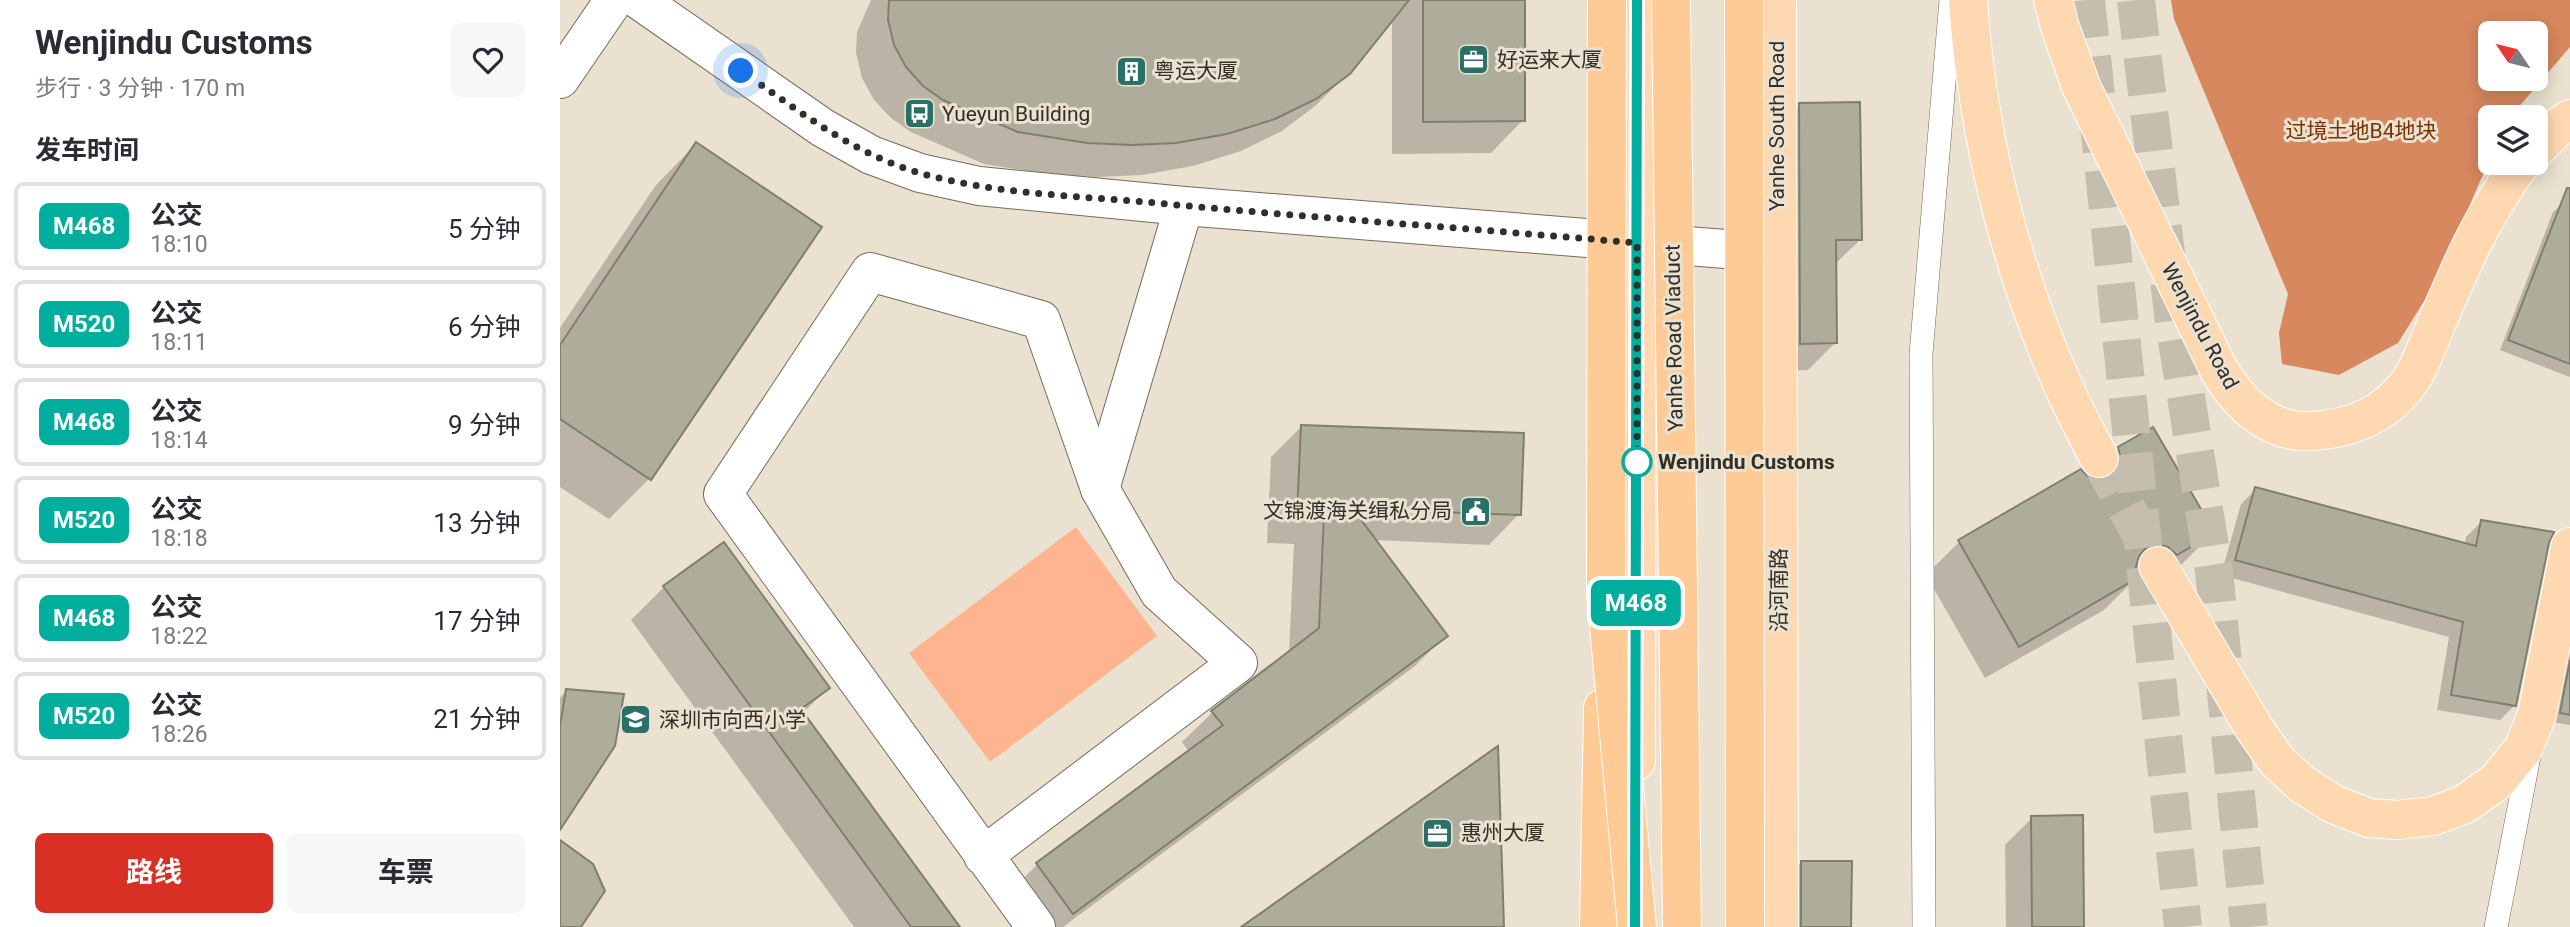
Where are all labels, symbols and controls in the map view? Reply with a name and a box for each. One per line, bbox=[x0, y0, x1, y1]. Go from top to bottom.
north arrow bbox=[2478, 21, 2548, 91]
map controls bbox=[2478, 21, 2548, 175]
text: Wenjindu Customs bbox=[35, 23, 313, 62]
button: heart bbox=[451, 23, 525, 97]
street label: Yanhe South Road bbox=[1765, 41, 1789, 211]
office icon: 好运来大厦 bbox=[1457, 43, 1491, 77]
place label: 好运来大厦 bbox=[1497, 48, 1602, 72]
your location bbox=[723, 53, 758, 88]
building icon: 粤运大厦 bbox=[1114, 54, 1148, 88]
place label: 粤运大厦 bbox=[1154, 59, 1238, 83]
text: 步行 · 3 分钟 · 170 m bbox=[35, 75, 245, 102]
bus stop icon: Yueyun Building bbox=[902, 97, 936, 131]
place label: Yueyun Building bbox=[942, 102, 1090, 126]
button: layers bbox=[2478, 105, 2548, 175]
park label: 过境土地B4地块 bbox=[2286, 119, 2436, 143]
text: 发车时间 bbox=[35, 135, 139, 165]
text: 公交 bbox=[150, 200, 202, 230]
text: M468 bbox=[53, 212, 115, 240]
text: 5 分钟 bbox=[448, 214, 521, 244]
text: 18:10 bbox=[150, 231, 208, 258]
street label: Yanhe Road Viaduct bbox=[1660, 244, 1688, 432]
street label: Wenjindu Road bbox=[2157, 259, 2243, 393]
text: 公交 bbox=[150, 298, 202, 328]
text: M520 bbox=[53, 310, 115, 338]
text: 6 分钟 bbox=[448, 312, 521, 342]
text: 18:11 bbox=[150, 329, 208, 356]
text: 公交 bbox=[150, 396, 202, 426]
text: M468 bbox=[53, 408, 115, 436]
text: 9 分钟 bbox=[448, 410, 521, 440]
text: 18:14 bbox=[150, 427, 208, 454]
marker: Wenjindu Customs bbox=[1622, 447, 1652, 477]
place label: Wenjindu Customs bbox=[1658, 450, 1835, 474]
text: 公交 bbox=[150, 494, 202, 524]
public building icon: 文锦渡海关缉私分局 bbox=[1458, 494, 1492, 528]
place label: 文锦渡海关缉私分局 bbox=[1263, 499, 1452, 523]
text: M520 bbox=[53, 506, 115, 534]
text: 13 分钟 bbox=[433, 508, 521, 538]
text: 18:18 bbox=[150, 525, 208, 552]
street label: 沿河南路 bbox=[1767, 548, 1791, 632]
line badge: M468 bbox=[1587, 580, 1685, 626]
text: M468 bbox=[1605, 589, 1667, 617]
text: 公交 bbox=[150, 592, 202, 622]
text: M468 bbox=[53, 604, 115, 632]
text: 17 分钟 bbox=[433, 606, 521, 636]
text: 18:22 bbox=[150, 623, 208, 650]
text: 公交 bbox=[150, 690, 202, 720]
text: M520 bbox=[53, 702, 115, 730]
school or university icon: 深圳市向西小学 bbox=[619, 703, 653, 737]
text: 21 分钟 bbox=[433, 704, 521, 734]
place label: 深圳市向西小学 bbox=[659, 708, 806, 732]
text: 18:26 bbox=[150, 721, 208, 748]
office icon: 惠州大厦 bbox=[1421, 816, 1455, 850]
place label: 惠州大厦 bbox=[1461, 821, 1545, 845]
button: 路线 bbox=[35, 833, 273, 913]
button: 车票 bbox=[287, 833, 525, 913]

